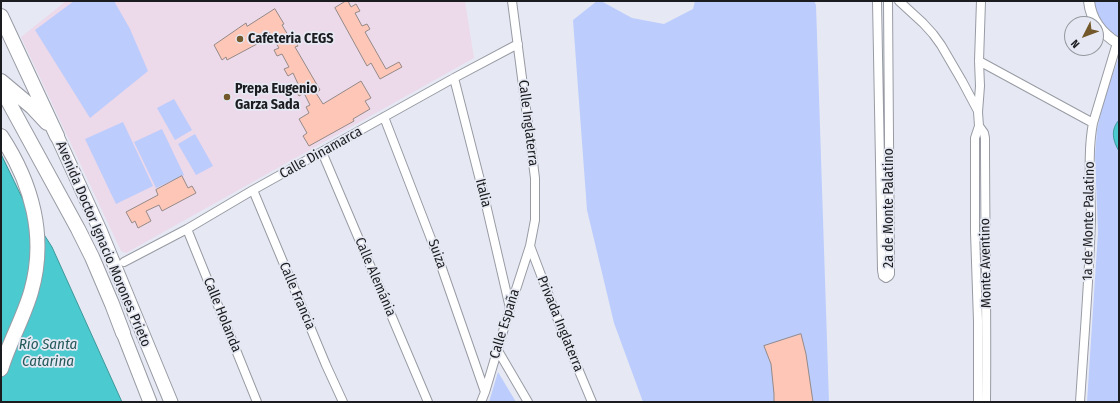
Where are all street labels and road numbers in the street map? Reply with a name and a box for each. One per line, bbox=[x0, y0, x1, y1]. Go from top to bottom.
street label: Calle Inglaterra bbox=[514, 79, 542, 167]
street label: Calle Dinamarca bbox=[277, 123, 365, 183]
street label: Avenida Doctor Ignacio Morones Prieto bbox=[52, 139, 154, 349]
street label: 2a de Monte Palatino bbox=[881, 148, 897, 268]
street label: 1a de Monte Palatino bbox=[1080, 161, 1098, 281]
street label: Italia bbox=[471, 177, 495, 209]
street label: Monte Aventino bbox=[977, 218, 995, 308]
street label: Calle Alemánia bbox=[351, 235, 399, 319]
street label: Suiza bbox=[424, 237, 450, 271]
street label: Calle Francia bbox=[275, 260, 319, 332]
street label: Privada Inglaterra bbox=[533, 274, 587, 374]
street label: Calle Holanda bbox=[199, 275, 245, 355]
street label: Calle España bbox=[486, 287, 524, 361]

